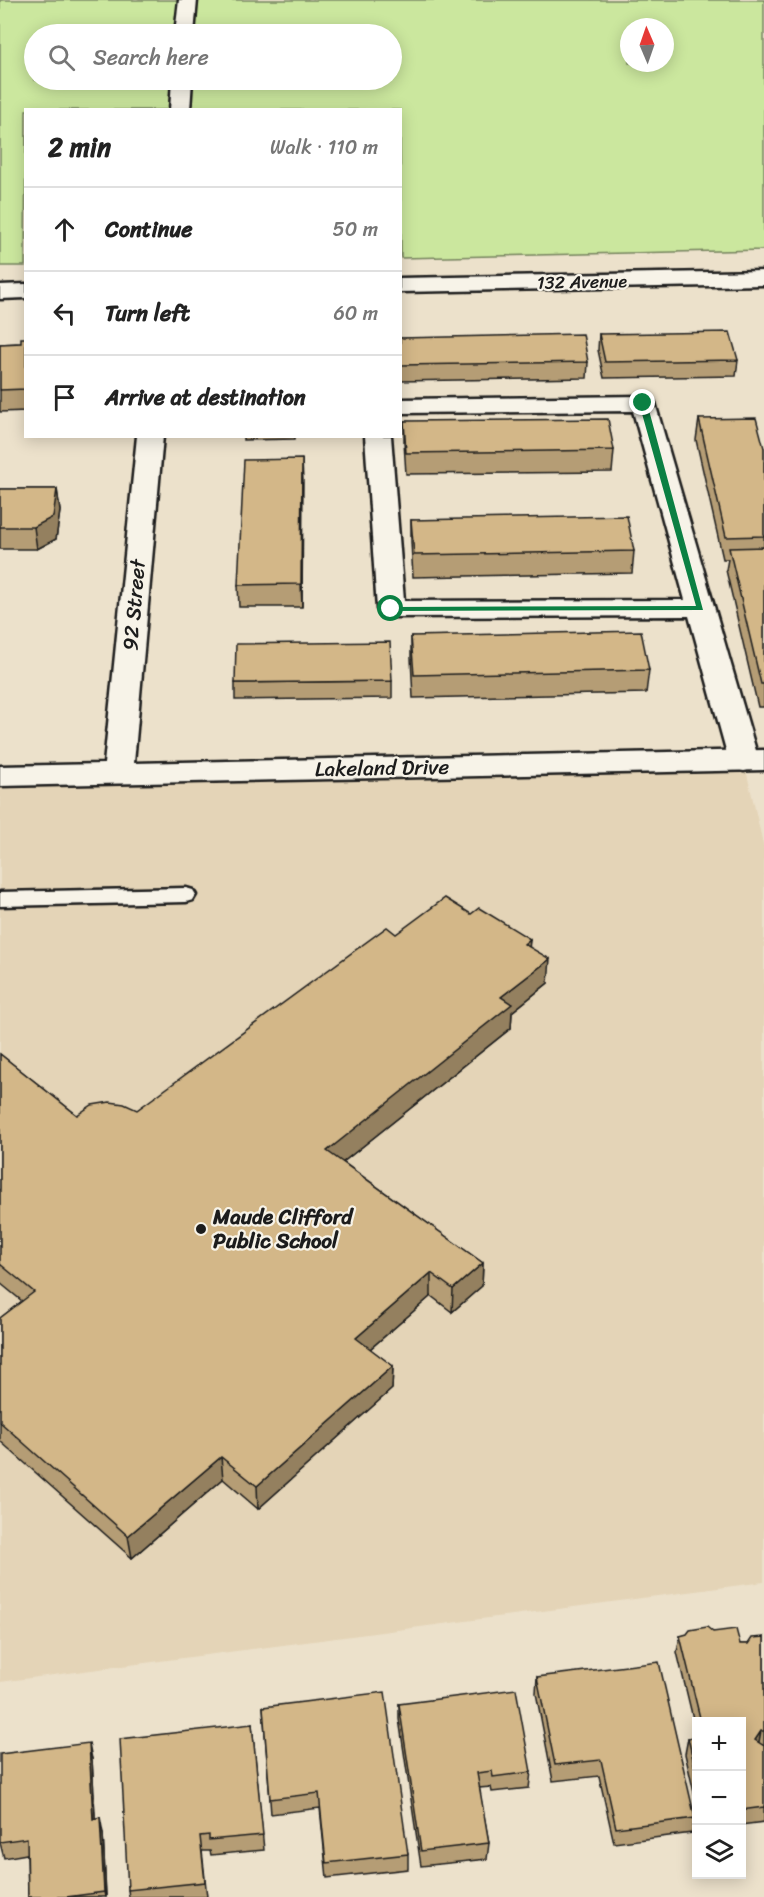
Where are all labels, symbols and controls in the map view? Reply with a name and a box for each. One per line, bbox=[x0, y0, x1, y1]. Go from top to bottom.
north arrow bbox=[620, 18, 674, 72]
search box bbox=[24, 24, 402, 90]
text: Search here bbox=[93, 38, 209, 77]
icon: search bbox=[45, 41, 78, 74]
text: 2 min bbox=[48, 124, 111, 170]
text: Walk · 110 m bbox=[270, 130, 378, 165]
text: Continue bbox=[105, 210, 193, 249]
text: 50 m bbox=[333, 212, 378, 247]
icon: ahead bbox=[48, 213, 81, 246]
street label: 132 Avenue bbox=[537, 265, 628, 299]
text: Turn left bbox=[105, 294, 190, 333]
text: 60 m bbox=[333, 296, 378, 331]
icon: left bbox=[48, 297, 81, 330]
text: Arrive at destination bbox=[105, 378, 306, 417]
icon: arrive bbox=[48, 381, 81, 414]
route end bbox=[629, 389, 655, 415]
street label: 92 Street bbox=[111, 556, 157, 652]
route start bbox=[377, 595, 403, 621]
street label: Lakeland Drive bbox=[315, 748, 450, 788]
place label: Maude Clifford Public School bbox=[212, 1198, 354, 1260]
marker: Maude Clifford Public School bbox=[194, 1222, 208, 1236]
map controls bbox=[692, 1717, 746, 1879]
button: + bbox=[692, 1717, 746, 1771]
button: − bbox=[692, 1771, 746, 1825]
button: layers bbox=[692, 1825, 746, 1879]

